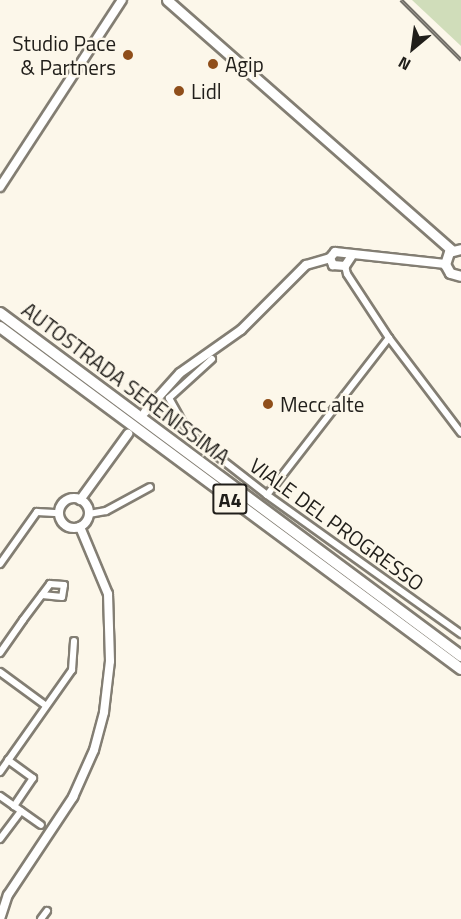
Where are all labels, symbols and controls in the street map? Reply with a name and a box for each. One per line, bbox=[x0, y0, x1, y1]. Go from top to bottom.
north arrow bbox=[383, 18, 443, 78]
place label: Studio Pace & Partners bbox=[12, 30, 116, 80]
marker: Studio Pace & Partners bbox=[121, 48, 135, 62]
place label: Agip bbox=[225, 51, 264, 77]
text: N bbox=[394, 51, 415, 77]
marker: Agip bbox=[206, 57, 220, 71]
place label: Lidl bbox=[191, 78, 222, 104]
marker: Lidl bbox=[172, 84, 186, 98]
street label: AUTOSTRADA SERENISSIMA bbox=[17, 297, 235, 469]
place label: Mecc alte bbox=[280, 391, 364, 417]
marker: Mecc alte bbox=[261, 397, 275, 411]
street label: VIALE DEL PROGRESSO bbox=[245, 452, 429, 596]
road number: A4 bbox=[212, 482, 248, 516]

